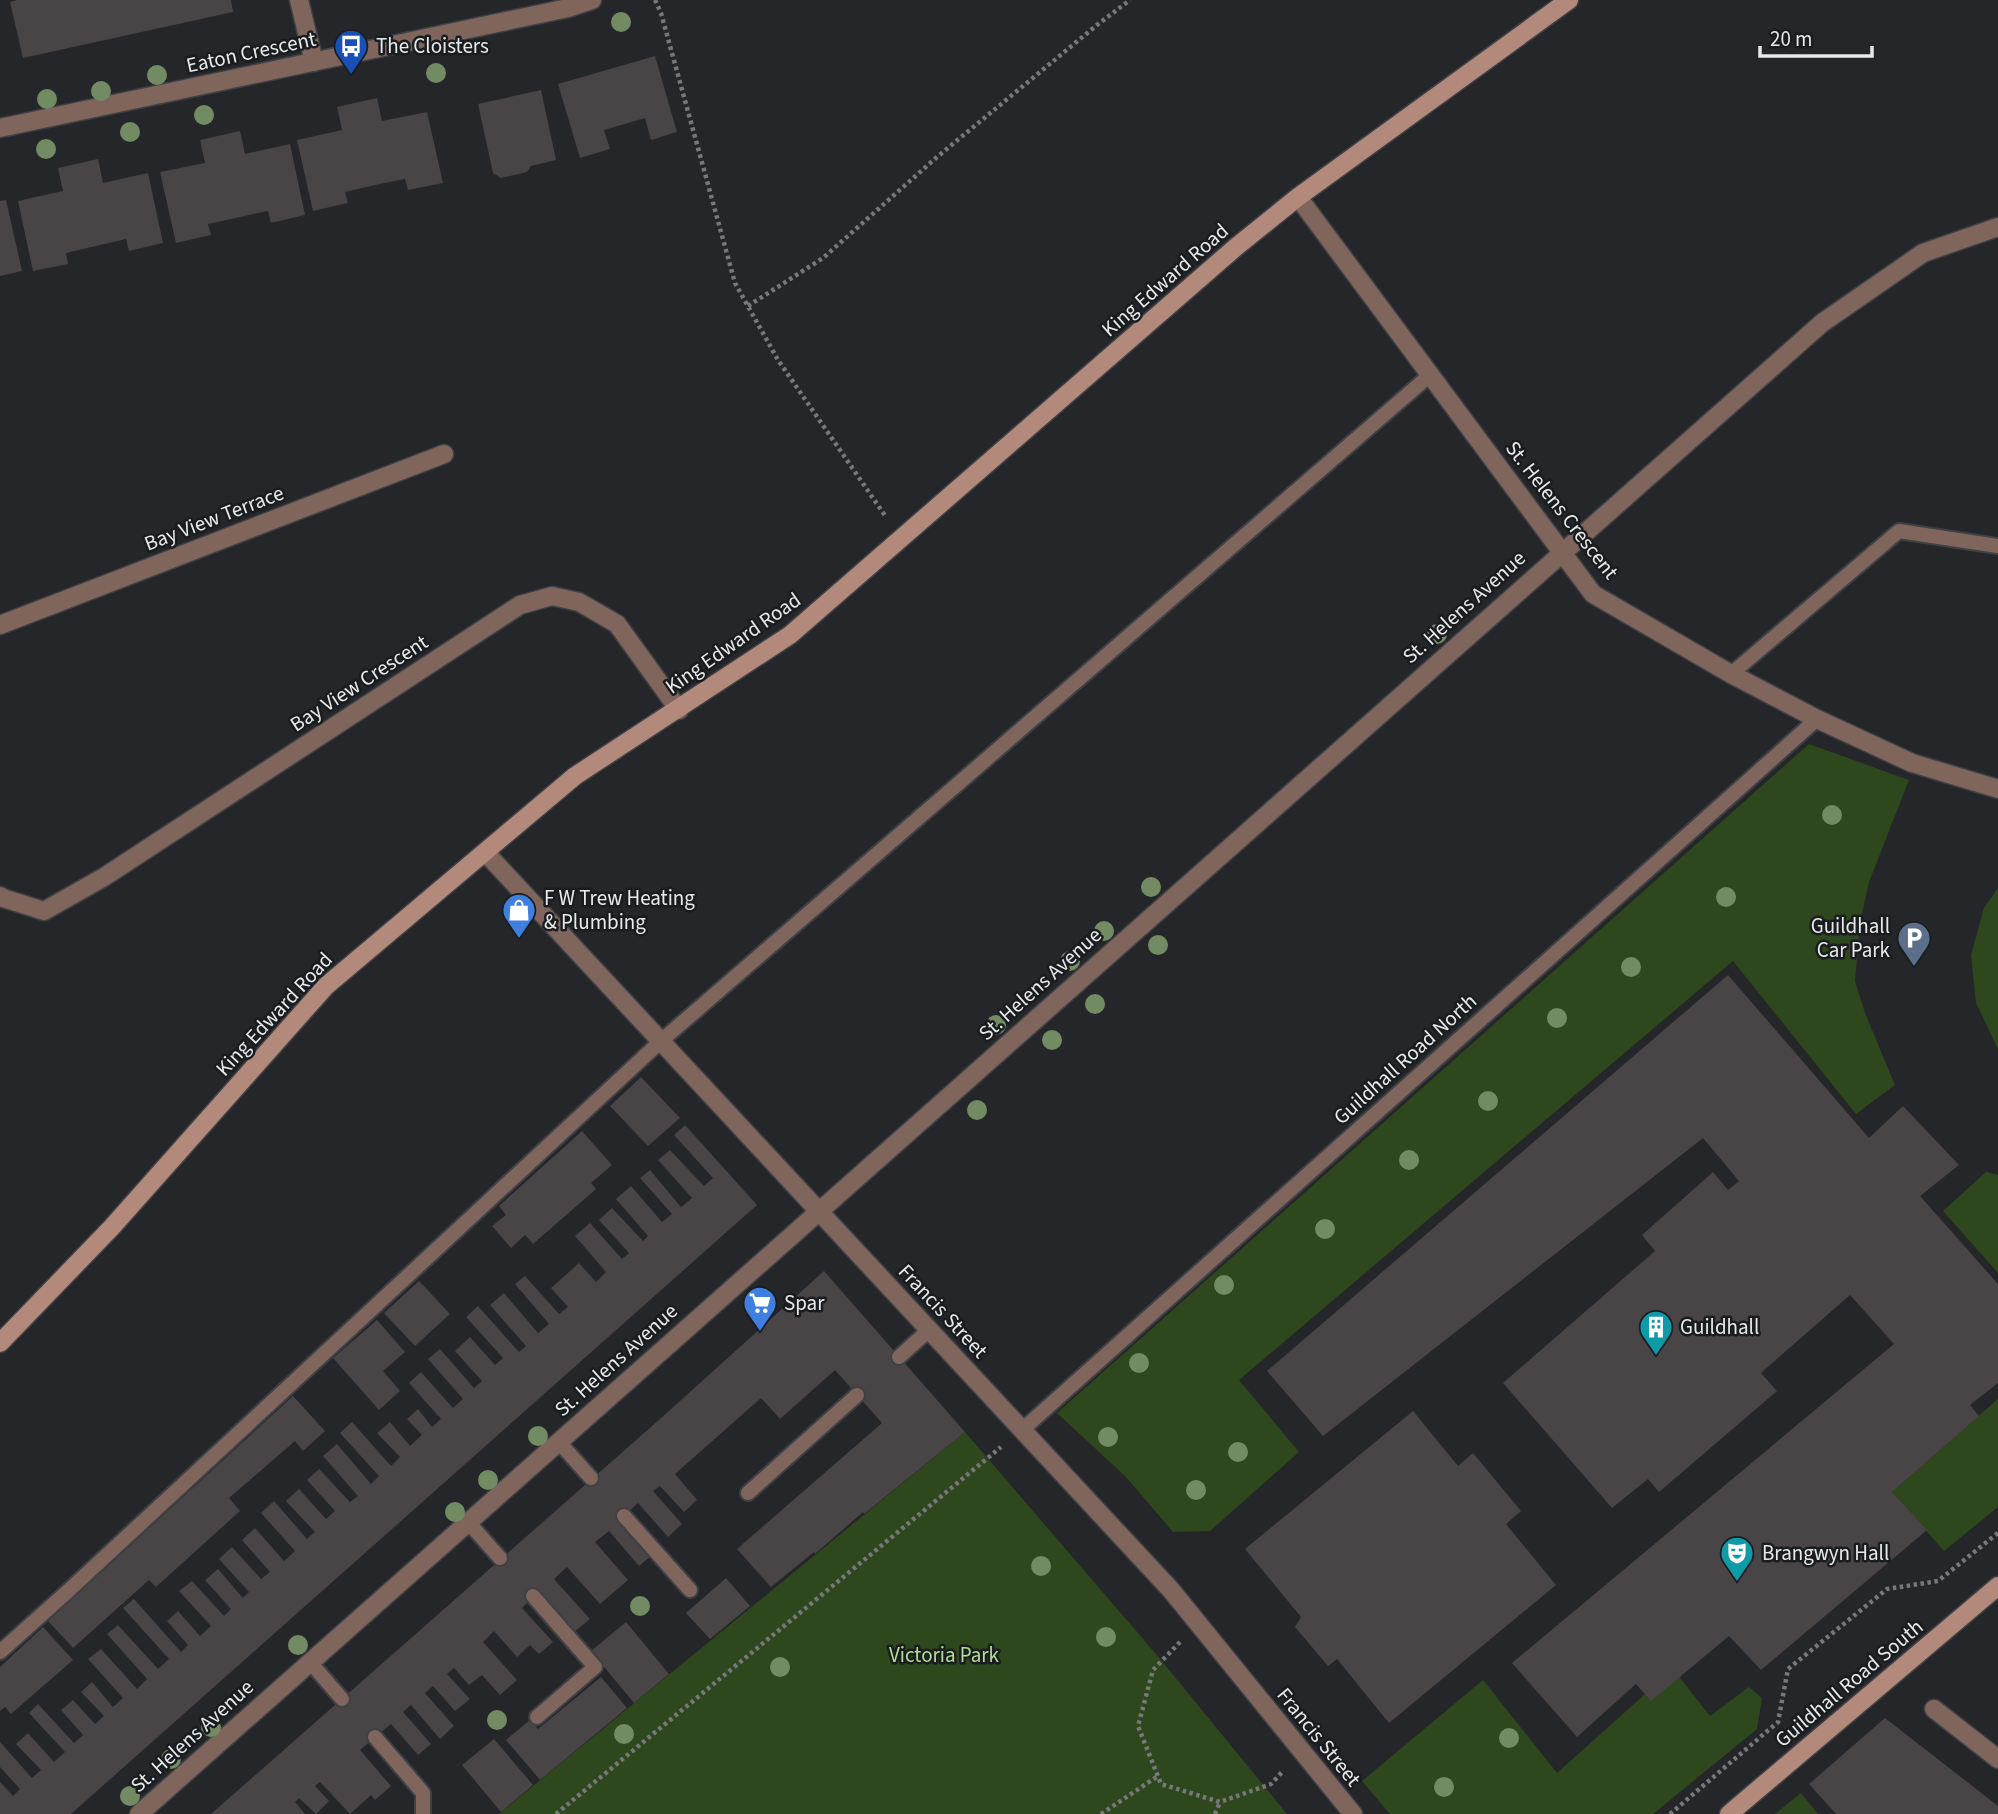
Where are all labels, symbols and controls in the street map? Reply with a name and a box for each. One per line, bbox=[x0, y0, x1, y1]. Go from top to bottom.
scale bar bbox=[1760, 14, 1872, 58]
street label: Eaton Crescent bbox=[183, 24, 319, 80]
text: 20 m bbox=[1770, 24, 1812, 54]
bus stop icon: The Cloisters bbox=[332, 27, 370, 76]
place label: The Cloisters bbox=[376, 31, 489, 61]
street label: King Edward Road bbox=[1095, 216, 1235, 344]
street label: St. Helens Crescent bbox=[1498, 435, 1626, 585]
street label: Bay View Terrace bbox=[140, 478, 288, 558]
street label: St. Helens Avenue bbox=[1396, 544, 1532, 670]
street label: King Edward Road bbox=[659, 585, 807, 701]
street label: Bay View Crescent bbox=[284, 627, 434, 739]
place label: F W Trew Heating & Plumbing bbox=[544, 883, 695, 937]
shop icon: F W Trew Heating & Plumbing bbox=[500, 891, 538, 940]
place label: Guildhall Car Park bbox=[1811, 911, 1891, 965]
parking icon: Guildhall Car Park bbox=[1895, 919, 1933, 968]
street label: St. Helens Avenue bbox=[972, 921, 1108, 1047]
street label: King Edward Road bbox=[209, 945, 339, 1083]
street label: Guildhall Road North bbox=[1327, 986, 1483, 1132]
street label: Francis Street bbox=[891, 1257, 995, 1365]
supermarket icon: Spar bbox=[741, 1284, 779, 1333]
place label: Spar bbox=[784, 1288, 825, 1318]
street label: St. Helens Avenue bbox=[548, 1297, 684, 1423]
building icon: Guildhall bbox=[1637, 1308, 1675, 1357]
place label: Guildhall bbox=[1680, 1312, 1759, 1342]
theatre icon: Brangwyn Hall bbox=[1718, 1534, 1756, 1583]
place label: Brangwyn Hall bbox=[1762, 1538, 1889, 1568]
street label: Guildhall Road South bbox=[1768, 1612, 1930, 1754]
park label: Victoria Park bbox=[889, 1640, 1000, 1670]
street label: St. Helens Avenue bbox=[124, 1673, 260, 1799]
street label: Francis Street bbox=[1270, 1681, 1368, 1793]

